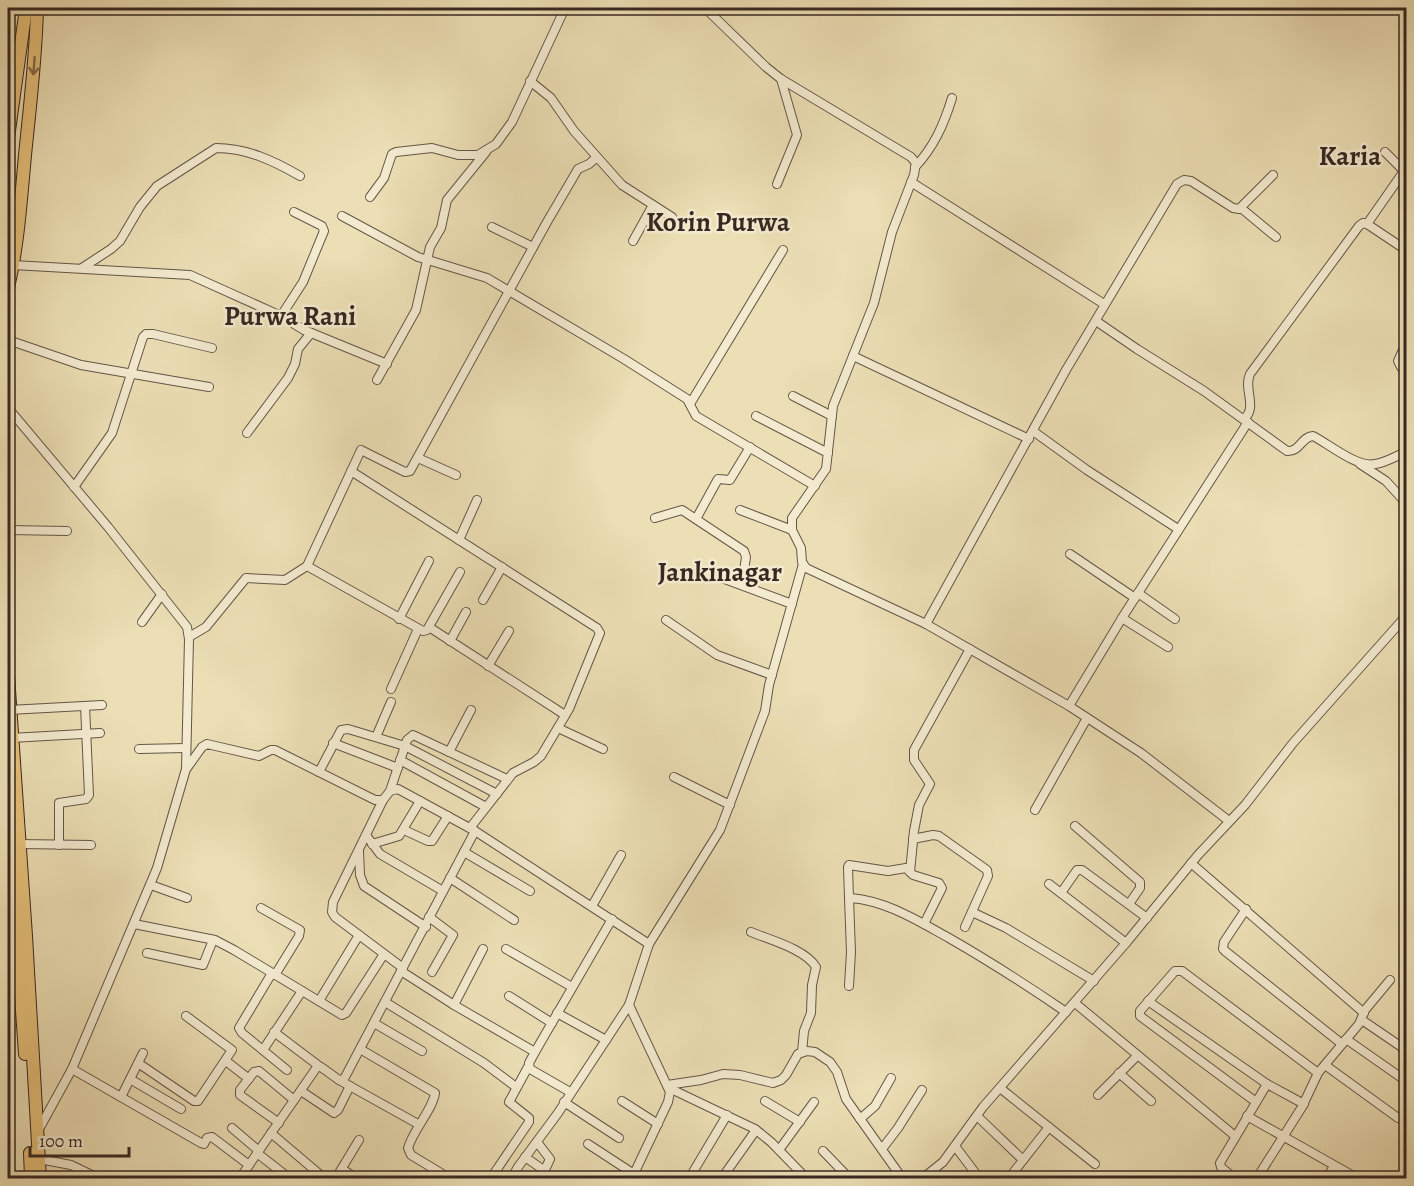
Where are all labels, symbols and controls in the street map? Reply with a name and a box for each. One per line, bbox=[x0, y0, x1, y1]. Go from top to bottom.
one-way arrow bbox=[29, 55, 40, 75]
district label: Karia bbox=[1319, 138, 1381, 174]
district label: Korin Purwa bbox=[646, 204, 790, 240]
district label: Purwa Rani bbox=[224, 298, 356, 334]
district label: Jankinagar bbox=[658, 554, 782, 590]
scale bar bbox=[30, 1120, 129, 1158]
text: 100 m bbox=[39, 1129, 83, 1153]

